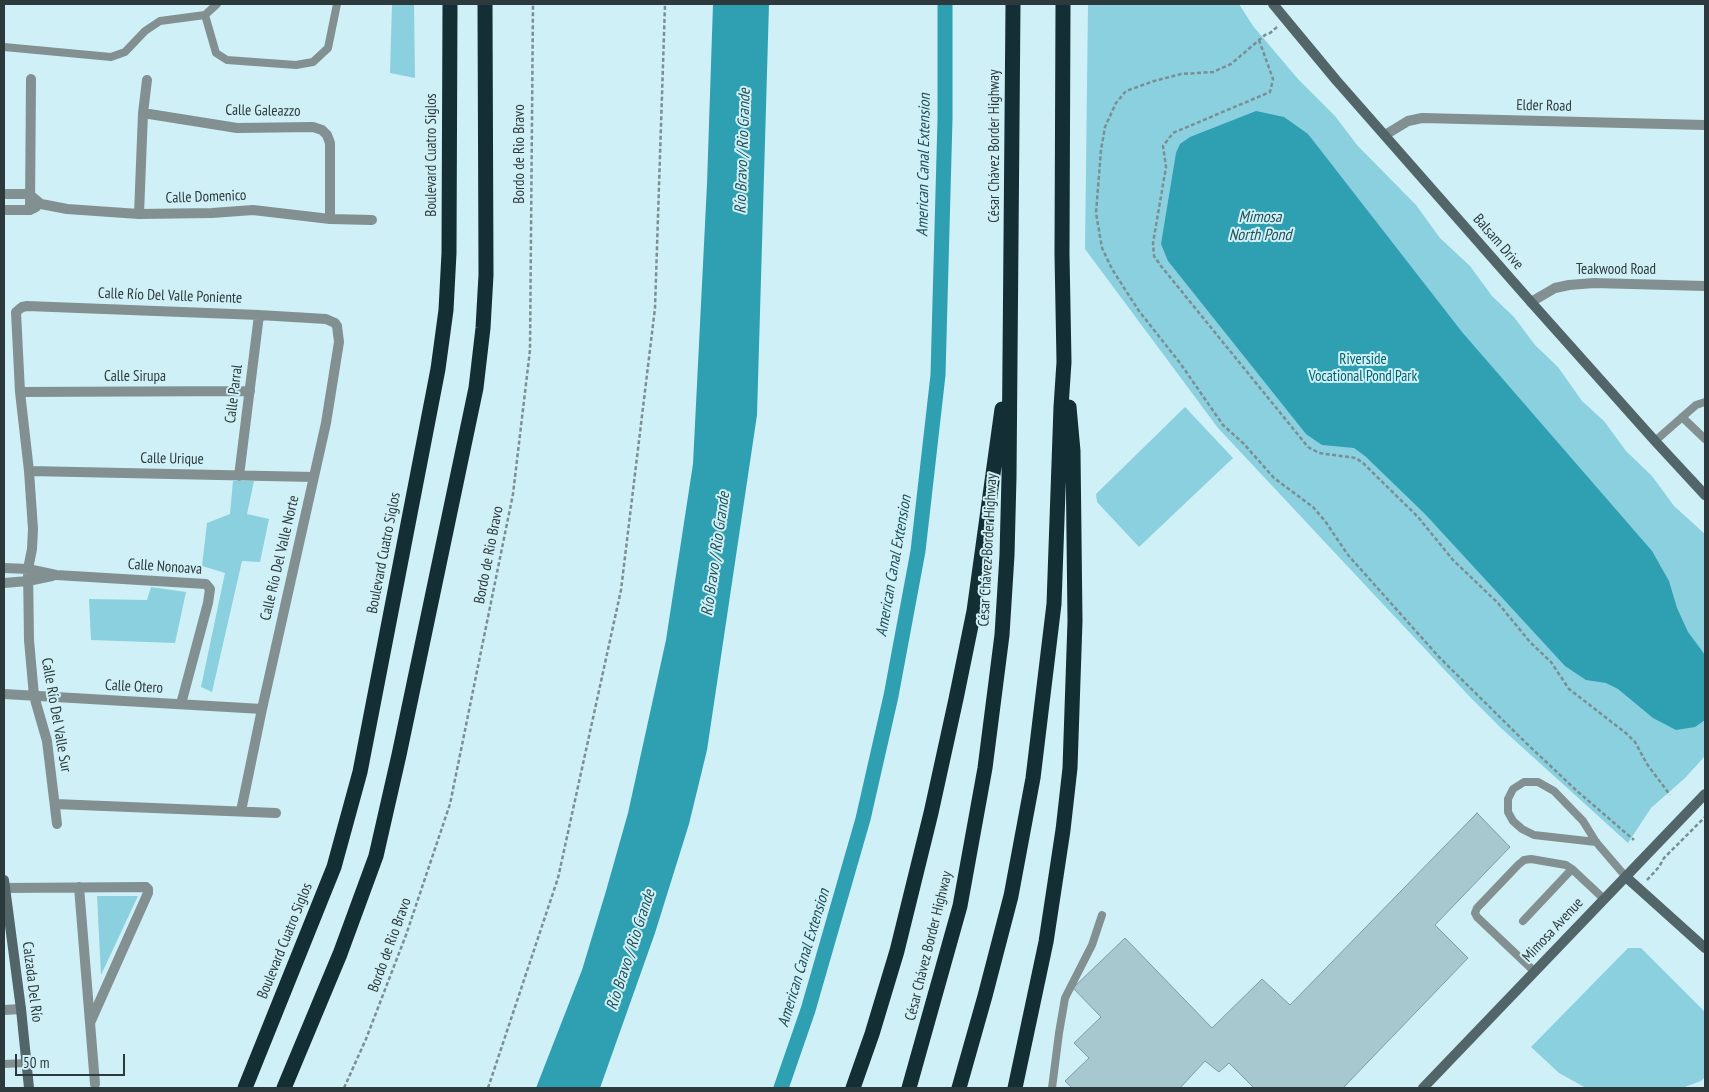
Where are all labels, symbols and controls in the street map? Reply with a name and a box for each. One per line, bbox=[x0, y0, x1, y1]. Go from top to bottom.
street label: César Chávez Border Highway bbox=[986, 69, 1004, 223]
water label: Río Bravo / Rio Grande bbox=[731, 88, 755, 214]
street label: Boulevard Cuatro Siglos bbox=[423, 93, 441, 217]
water label: American Canal Extension bbox=[913, 93, 935, 237]
street label: Elder Road bbox=[1516, 97, 1572, 115]
street label: Calle Galeazzo bbox=[225, 101, 301, 121]
street label: Bordo de Rio Bravo bbox=[511, 104, 529, 204]
street label: Calle Domenico bbox=[165, 187, 247, 207]
water label: Mimosa North Pond bbox=[1229, 207, 1291, 245]
street label: Balsam Drive bbox=[1469, 210, 1527, 274]
street label: Teakwood Road bbox=[1576, 261, 1656, 279]
street label: Calle Río Del Valle Poniente bbox=[98, 284, 242, 308]
park label: Riverside Vocational Pond Park bbox=[1309, 351, 1417, 386]
street label: Calle Parral bbox=[221, 364, 247, 424]
street label: Calle Sirupa bbox=[104, 368, 166, 386]
street label: Calle Urique bbox=[140, 449, 204, 469]
street label: César Chávez Border Highway bbox=[975, 473, 1001, 627]
street label: Boulevard Cuatro Siglos bbox=[363, 491, 405, 615]
water label: Río Bravo / Rio Grande bbox=[698, 491, 734, 617]
street label: Calle Río Del Valle Norte bbox=[257, 494, 303, 622]
water label: American Canal Extension bbox=[872, 494, 916, 638]
street label: Bordo de Rio Bravo bbox=[471, 505, 507, 605]
street label: Calle Nonoava bbox=[127, 555, 203, 579]
street label: Calle Río Del Valle Sur bbox=[37, 656, 75, 774]
street label: Calle Otero bbox=[105, 676, 163, 698]
street label: César Chávez Border Highway bbox=[902, 869, 956, 1023]
street label: Boulevard Cuatro Siglos bbox=[254, 880, 316, 1002]
water label: American Canal Extension bbox=[774, 887, 834, 1029]
water label: Río Bravo / Rio Grande bbox=[603, 888, 659, 1012]
street label: Mimosa Avenue bbox=[1519, 894, 1587, 966]
street label: Bordo de Rio Bravo bbox=[365, 895, 415, 995]
street label: Calzada Del Río bbox=[18, 941, 46, 1023]
scale bar bbox=[18, 1044, 128, 1076]
text: 50 m bbox=[23, 1053, 49, 1072]

